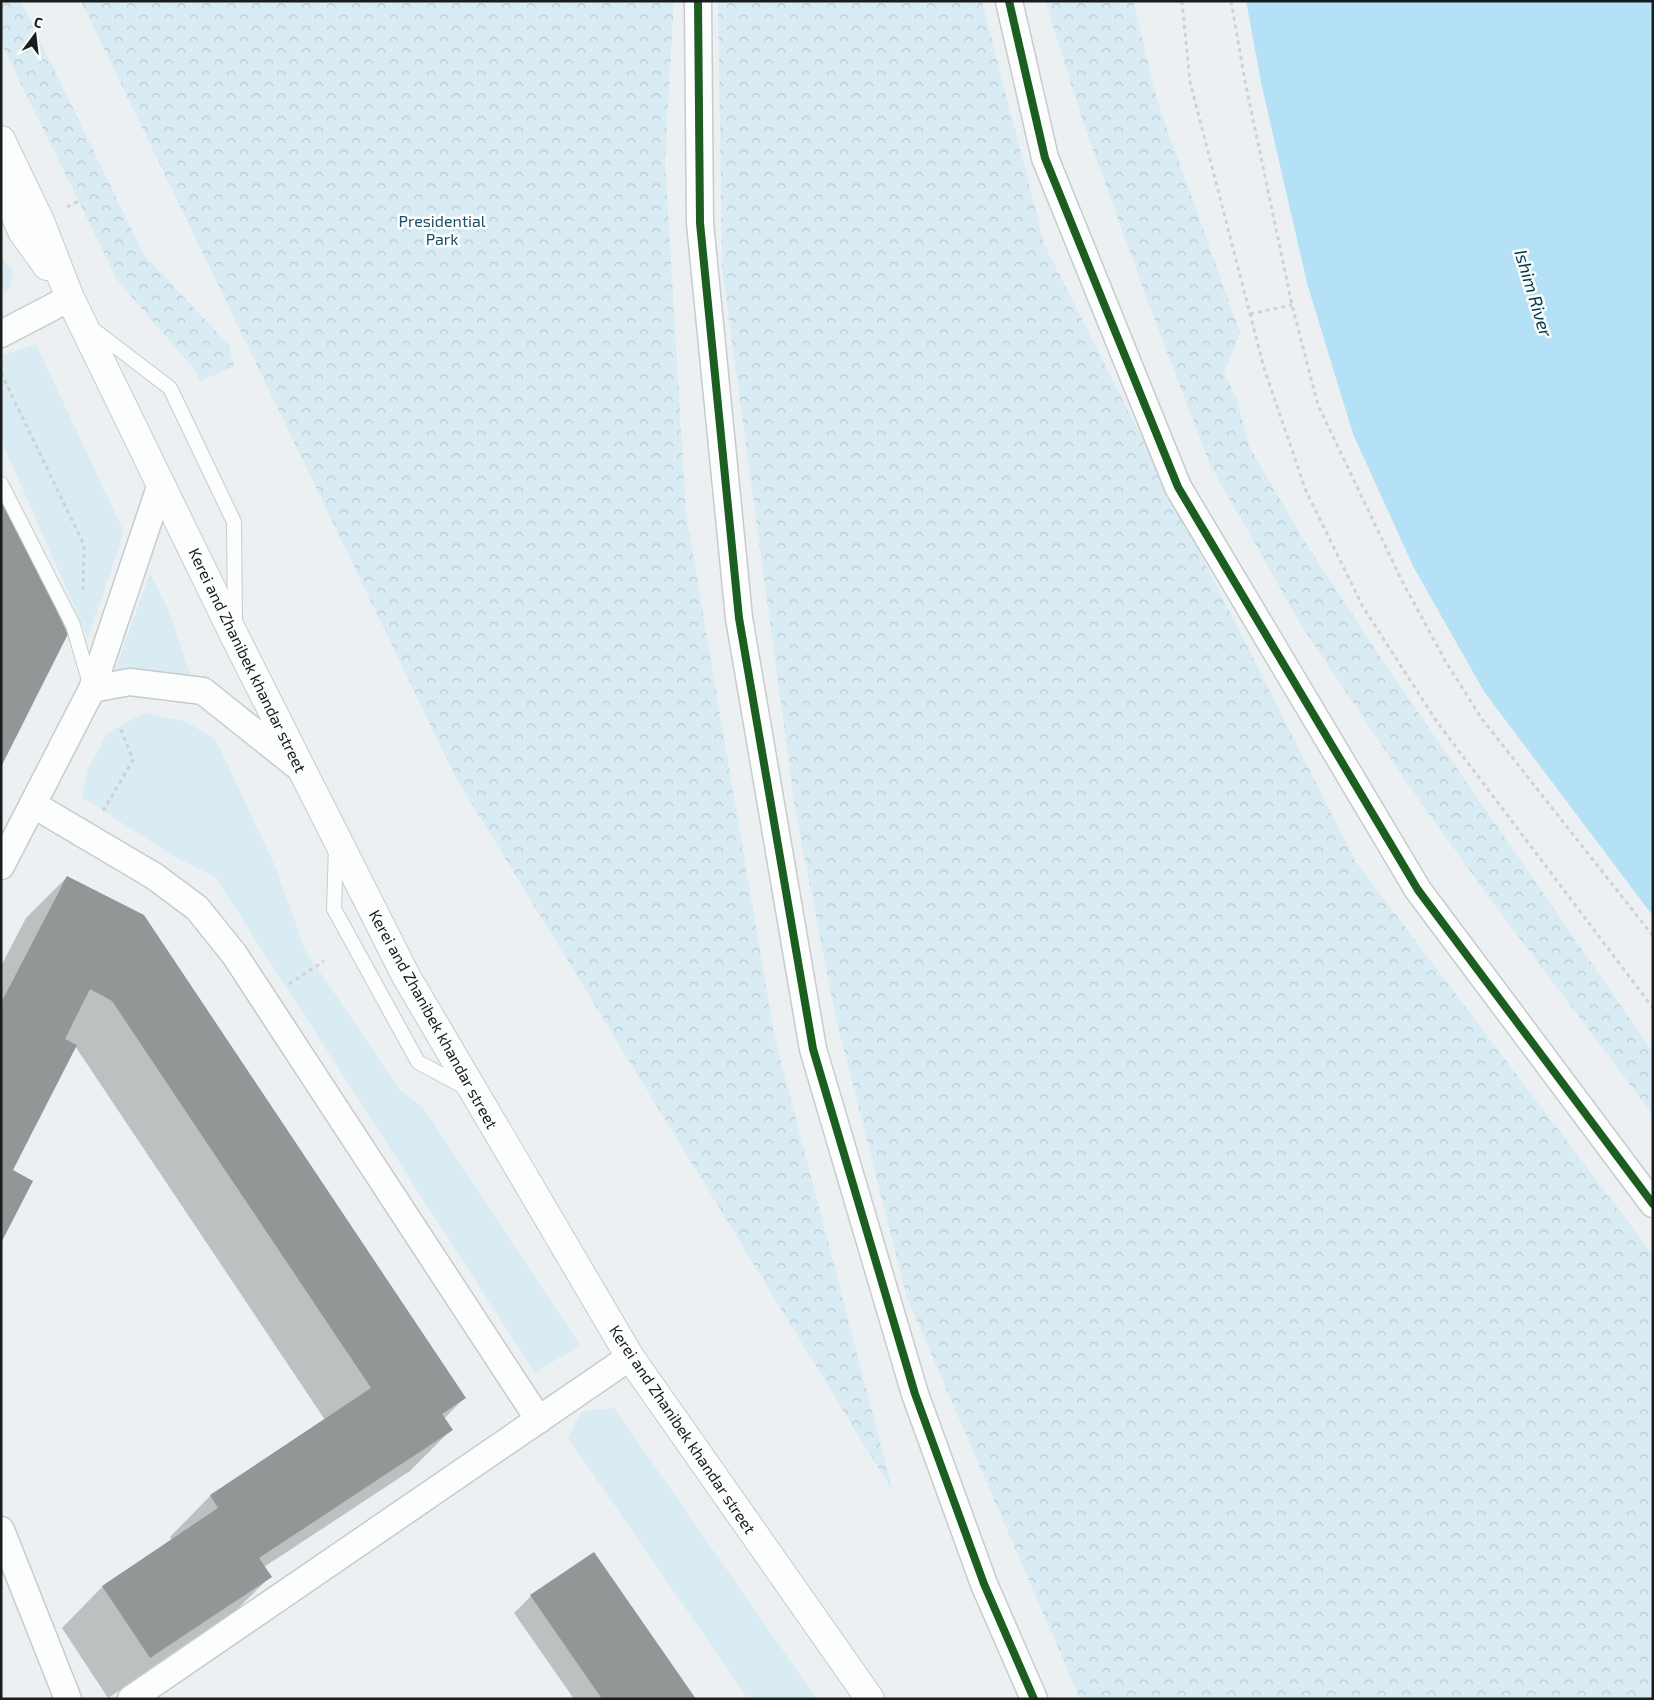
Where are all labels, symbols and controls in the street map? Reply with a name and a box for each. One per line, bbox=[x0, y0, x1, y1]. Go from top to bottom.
north arrow bbox=[10, 10, 60, 60]
text: С bbox=[32, 13, 45, 31]
park label: Presidential Park bbox=[399, 211, 486, 248]
water label: Ishim River bbox=[1510, 247, 1558, 340]
street label: Kerei and Zhanibek khandar street bbox=[185, 545, 311, 775]
street label: Kerei and Zhanibek khandar street bbox=[366, 906, 502, 1132]
street label: Kerei and Zhanibek khandar street bbox=[606, 1321, 760, 1537]

